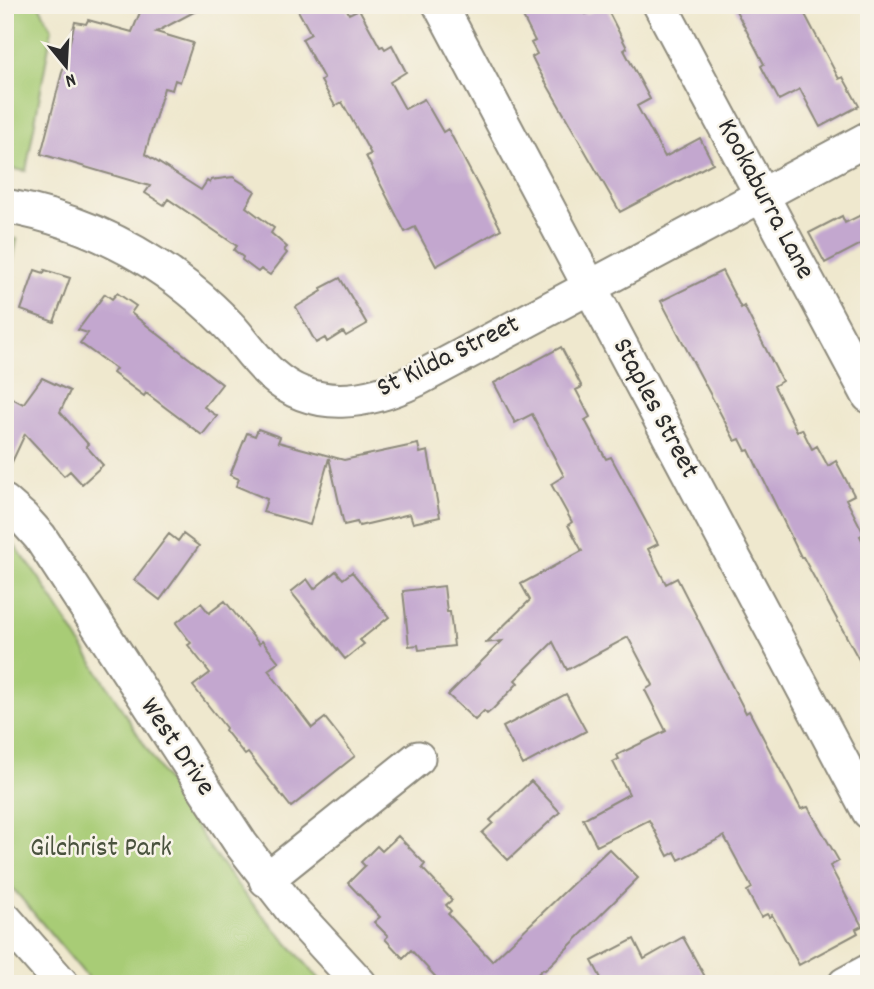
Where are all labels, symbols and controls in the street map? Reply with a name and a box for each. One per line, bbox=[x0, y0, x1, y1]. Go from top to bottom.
north arrow bbox=[32, 32, 102, 102]
text: N bbox=[62, 65, 79, 93]
street label: Kookaburra Lane bbox=[705, 113, 823, 287]
street label: St Kilda Street bbox=[371, 306, 527, 410]
street label: Staples Street bbox=[600, 332, 708, 486]
street label: West Drive bbox=[128, 691, 224, 805]
park label: Gilchrist Park bbox=[30, 830, 172, 870]

